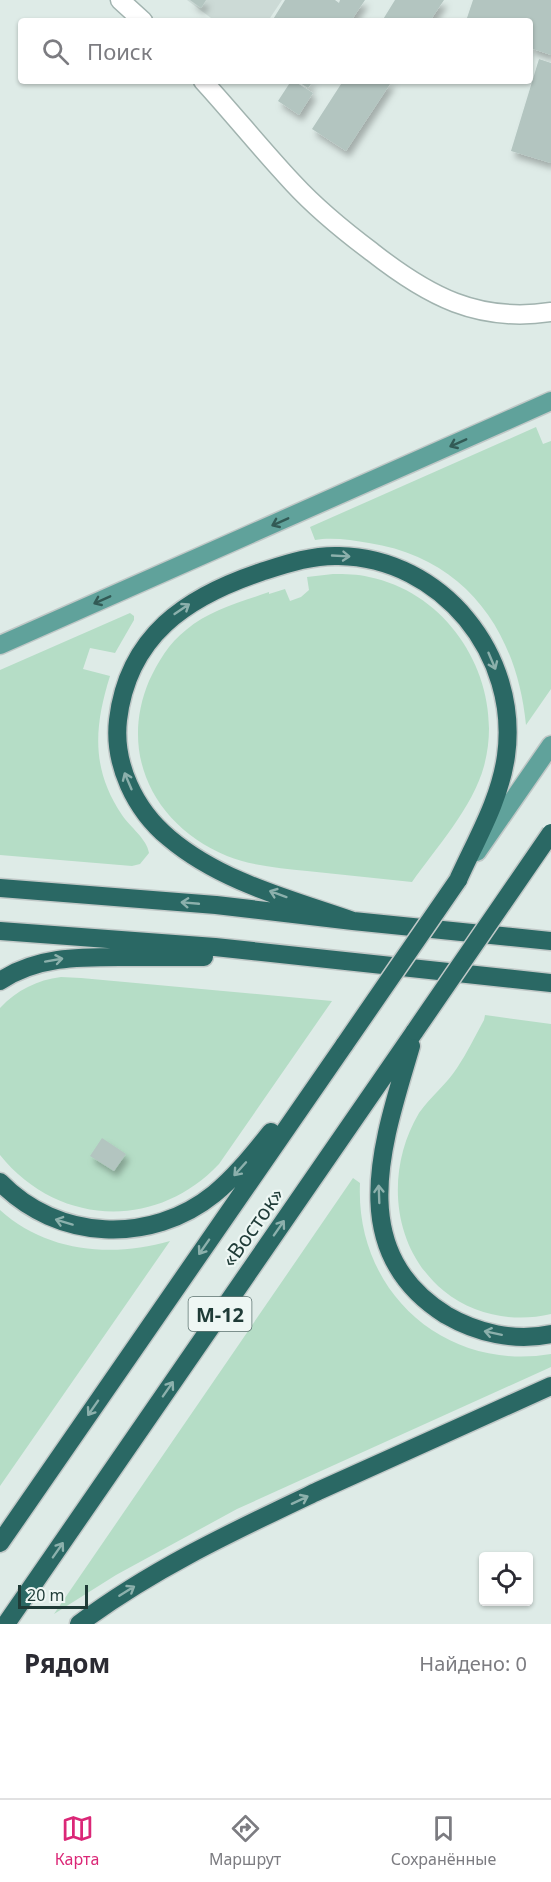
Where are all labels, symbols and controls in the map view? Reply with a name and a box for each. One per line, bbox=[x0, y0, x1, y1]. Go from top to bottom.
search box bbox=[18, 18, 533, 84]
icon: search bbox=[39, 35, 72, 68]
text: Поиск bbox=[87, 36, 152, 66]
one-way arrow bbox=[450, 437, 468, 449]
one-way arrow bbox=[271, 516, 289, 528]
one-way arrow bbox=[330, 551, 350, 562]
one-way arrow bbox=[93, 595, 111, 607]
one-way arrow bbox=[174, 603, 190, 615]
one-way arrow bbox=[487, 651, 498, 669]
one-way arrow bbox=[122, 772, 133, 790]
one-way arrow bbox=[269, 888, 288, 899]
one-way arrow bbox=[181, 897, 201, 908]
one-way arrow bbox=[44, 954, 63, 965]
one-way arrow bbox=[233, 1161, 247, 1176]
street label: «Восток» bbox=[214, 1182, 290, 1272]
one-way arrow bbox=[373, 1185, 384, 1205]
one-way arrow bbox=[55, 1216, 74, 1227]
one-way arrow bbox=[273, 1221, 285, 1237]
one-way arrow bbox=[198, 1239, 210, 1255]
road number: М-12 bbox=[188, 1297, 252, 1331]
one-way arrow bbox=[484, 1327, 503, 1339]
one-way arrow bbox=[162, 1381, 174, 1398]
one-way arrow bbox=[87, 1399, 99, 1415]
one-way arrow bbox=[290, 1494, 308, 1505]
one-way arrow bbox=[52, 1542, 64, 1558]
map controls bbox=[479, 1552, 533, 1606]
button: locate bbox=[479, 1552, 533, 1606]
scale bar bbox=[18, 1582, 88, 1610]
text: 20 m bbox=[27, 1584, 64, 1606]
one-way arrow bbox=[118, 1584, 135, 1596]
text: Рядом bbox=[24, 1645, 110, 1681]
text: Найдено: 0 bbox=[419, 1650, 527, 1677]
tab: Карта bbox=[55, 1812, 99, 1870]
tab: Маршрут bbox=[209, 1812, 281, 1870]
tab: Сохранённые bbox=[391, 1812, 496, 1870]

